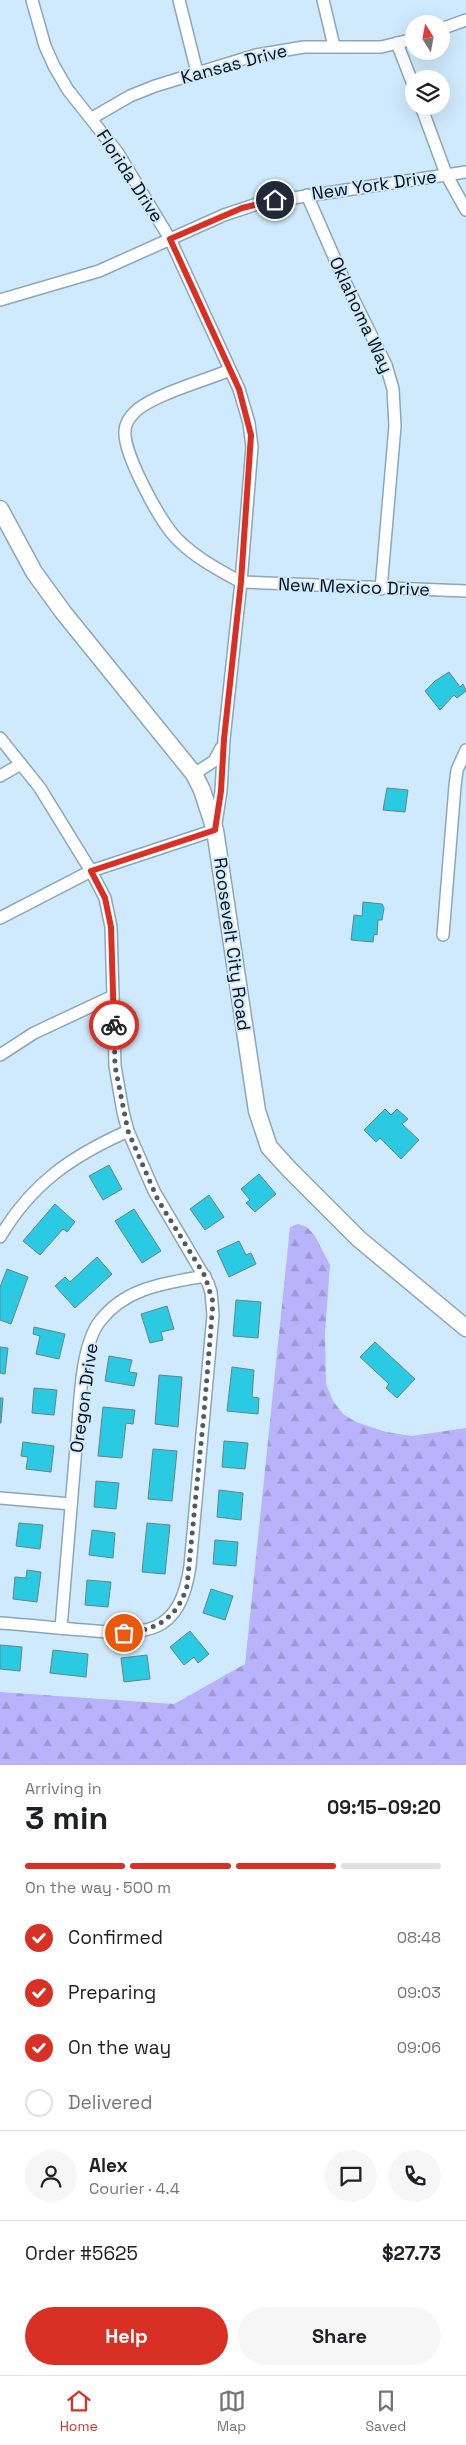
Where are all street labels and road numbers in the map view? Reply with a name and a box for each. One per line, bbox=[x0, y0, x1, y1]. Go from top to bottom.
street label: Kansas Drive bbox=[178, 38, 290, 89]
street label: Florida Drive bbox=[92, 125, 169, 226]
street label: New York Drive bbox=[310, 164, 438, 205]
street label: Oklahoma Way bbox=[324, 253, 398, 377]
street label: New Mexico Drive bbox=[278, 572, 430, 601]
street label: Roosevelt City Road bbox=[209, 856, 256, 1032]
street label: Oregon Drive bbox=[64, 1342, 103, 1454]

